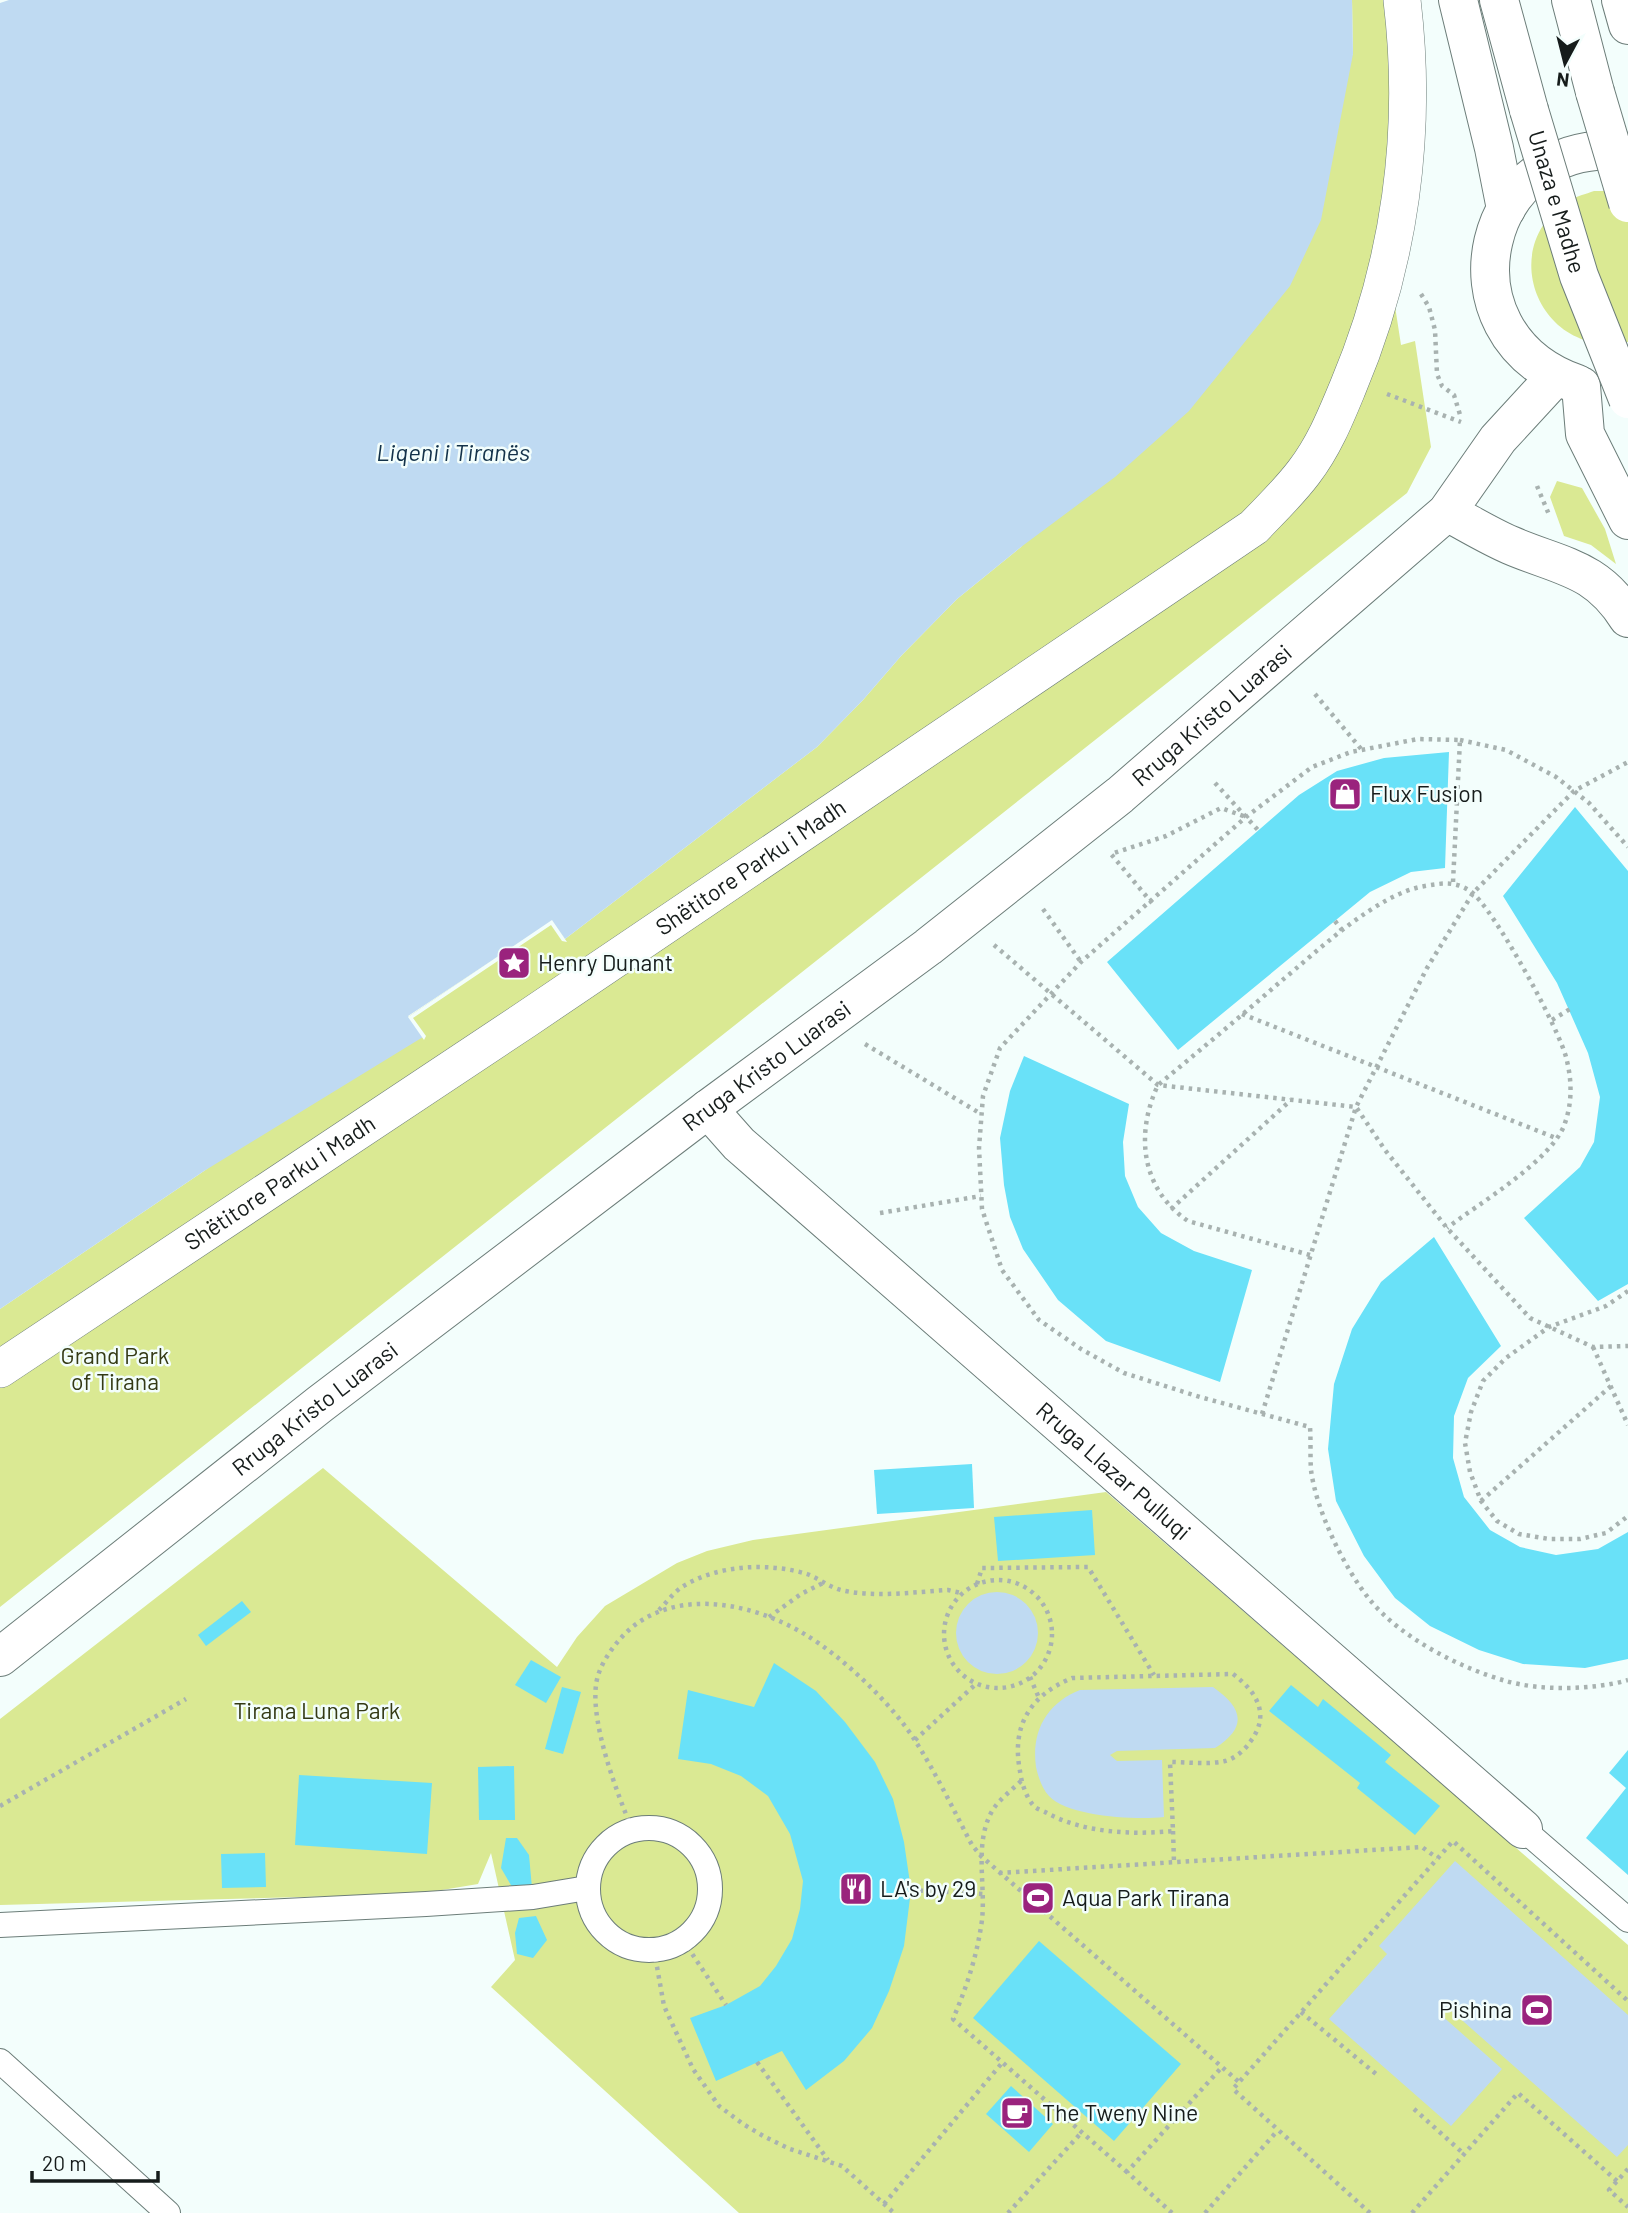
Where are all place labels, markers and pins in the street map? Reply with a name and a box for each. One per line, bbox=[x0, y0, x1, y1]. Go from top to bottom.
shop icon: Flux Fusion bbox=[1326, 775, 1364, 813]
place label: Flux Fusion bbox=[1370, 779, 1483, 807]
place icon: Henry Dunant bbox=[495, 944, 533, 982]
place label: Henry Dunant bbox=[538, 948, 673, 976]
restaurant icon: LA's by 29 bbox=[837, 1870, 875, 1908]
place label: LA's by 29 bbox=[880, 1874, 976, 1902]
sports icon: Aqua Park Tirana bbox=[1019, 1879, 1057, 1917]
place label: Aqua Park Tirana bbox=[1062, 1883, 1230, 1911]
sports icon: Pishina bbox=[1518, 1991, 1556, 2029]
place label: Pishina bbox=[1439, 1995, 1512, 2023]
cafe icon: The Tweny Nine bbox=[998, 2094, 1036, 2132]
place label: The Tweny Nine bbox=[1042, 2098, 1198, 2126]

